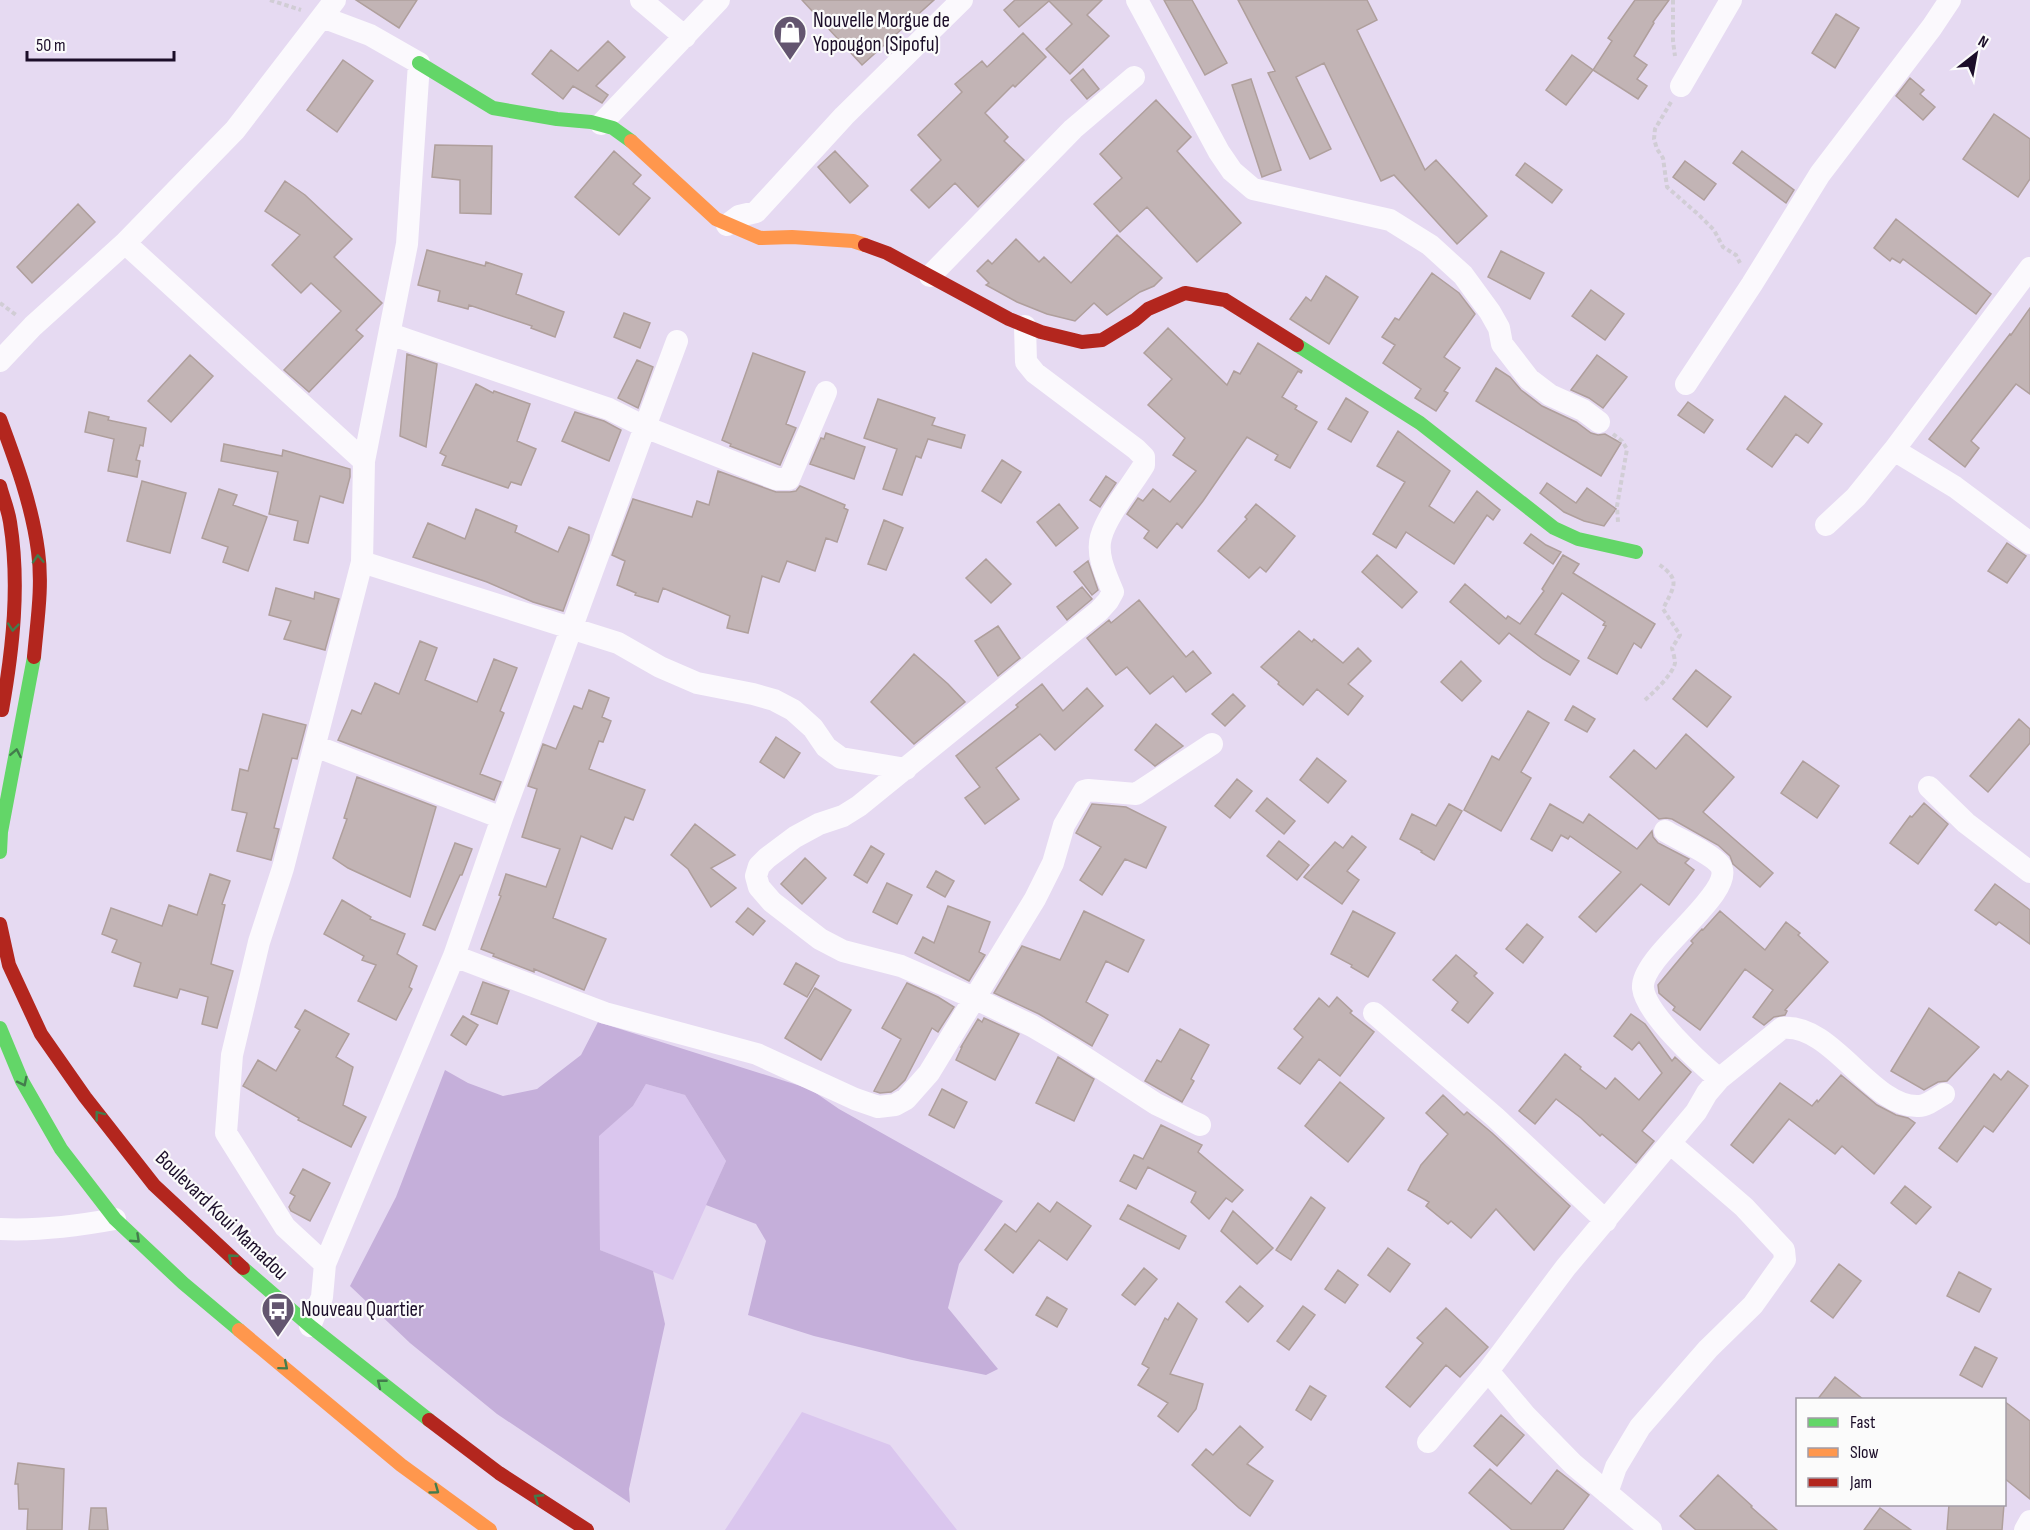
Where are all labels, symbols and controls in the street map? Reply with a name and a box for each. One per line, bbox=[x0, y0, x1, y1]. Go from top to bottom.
place label: Nouvelle Morgue de Yopougon (Sipofu) bbox=[813, 8, 950, 57]
shop icon: Nouvelle Morgue de Yopougon (Sipofu) bbox=[772, 14, 808, 61]
scale bar bbox=[27, 24, 174, 62]
north arrow bbox=[1946, 24, 2006, 84]
text: N bbox=[1974, 32, 1992, 53]
text: 50 m bbox=[36, 35, 66, 56]
one-way arrow bbox=[31, 555, 44, 564]
one-way arrow bbox=[7, 622, 20, 631]
one-way arrow bbox=[9, 748, 22, 758]
one-way arrow bbox=[16, 1076, 27, 1086]
one-way arrow bbox=[96, 1111, 107, 1122]
street label: Boulevard Koui Mamadou bbox=[150, 1146, 293, 1285]
one-way arrow bbox=[130, 1232, 140, 1243]
one-way arrow bbox=[228, 1254, 239, 1265]
bus stop icon: Nouveau Quartier bbox=[260, 1291, 296, 1338]
place label: Nouveau Quartier bbox=[301, 1297, 424, 1322]
one-way arrow bbox=[277, 1359, 288, 1370]
one-way arrow bbox=[376, 1380, 387, 1391]
legend bbox=[1796, 1398, 2006, 1506]
text: Fast bbox=[1850, 1412, 1876, 1433]
text: Slow bbox=[1850, 1442, 1879, 1463]
text: Jam bbox=[1849, 1472, 1872, 1493]
one-way arrow bbox=[428, 1483, 439, 1494]
one-way arrow bbox=[534, 1494, 544, 1506]

